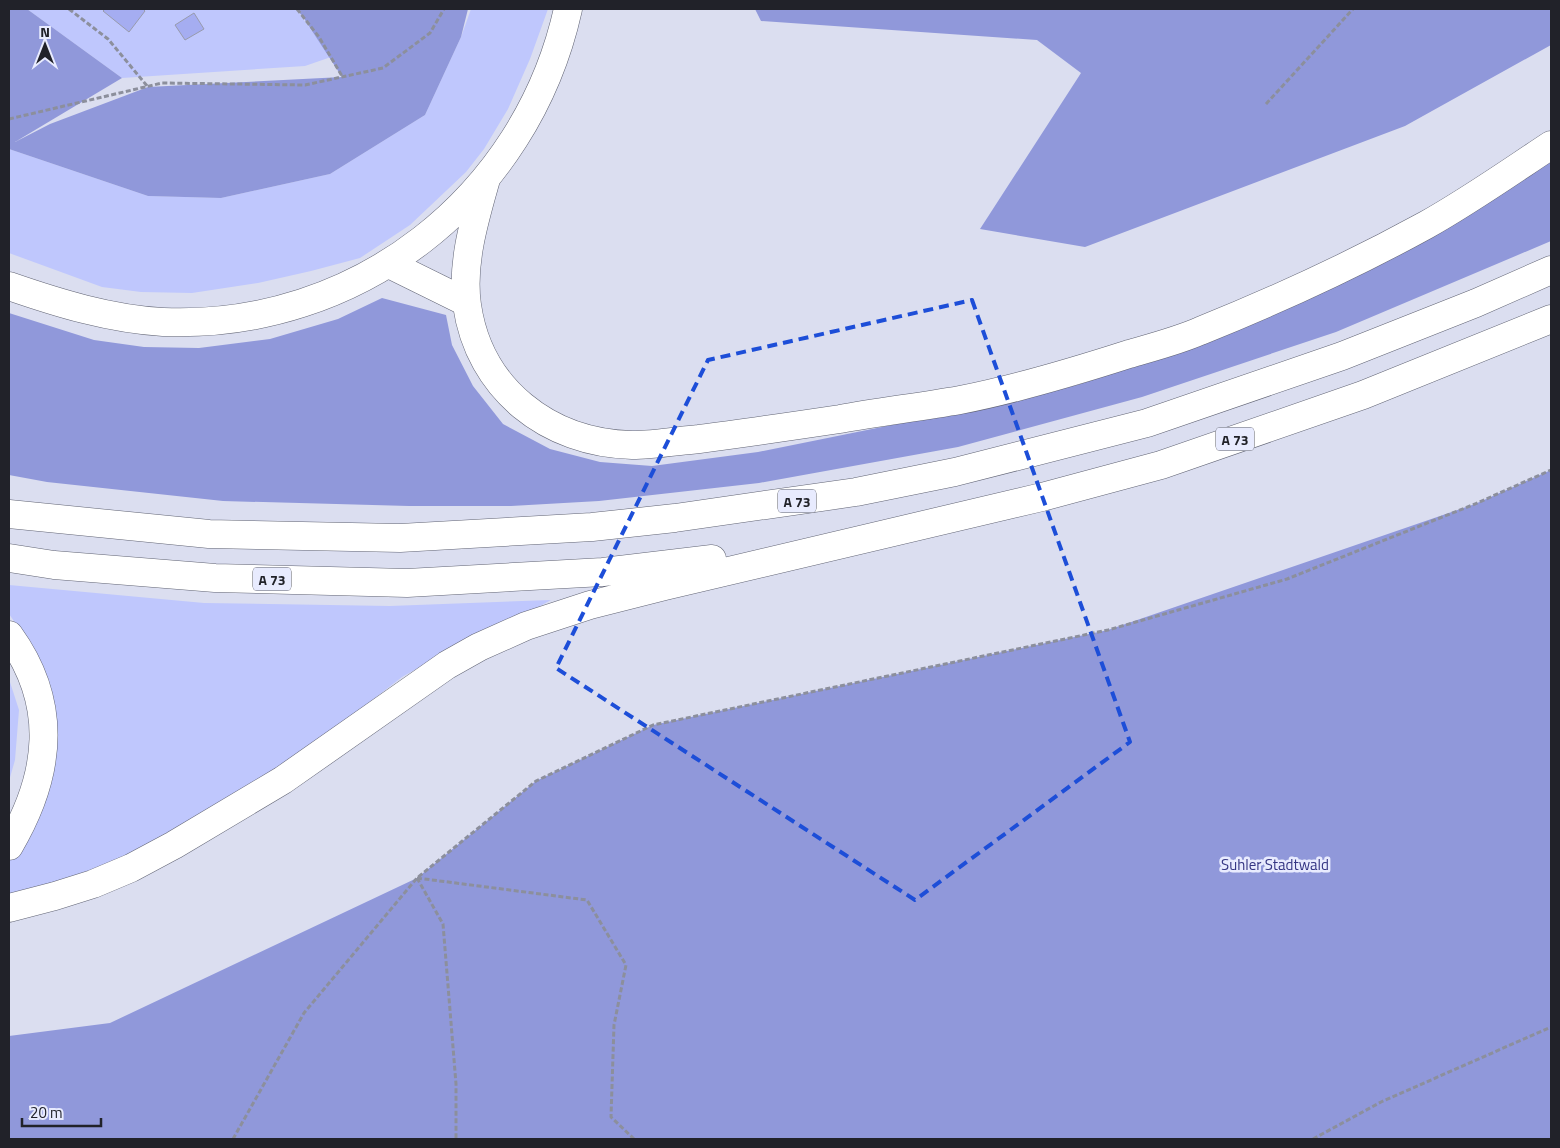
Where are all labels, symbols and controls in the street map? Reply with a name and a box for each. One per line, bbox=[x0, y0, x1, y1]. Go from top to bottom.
north arrow bbox=[20, 20, 70, 70]
text: N bbox=[40, 21, 50, 42]
road number: A 73 bbox=[1216, 428, 1254, 450]
road number: A 73 bbox=[778, 490, 816, 512]
road number: A 73 bbox=[253, 568, 291, 590]
park label: Suhler Stadtwald bbox=[1221, 853, 1329, 876]
scale bar bbox=[22, 1096, 101, 1128]
text: 20 m bbox=[30, 1101, 63, 1124]

